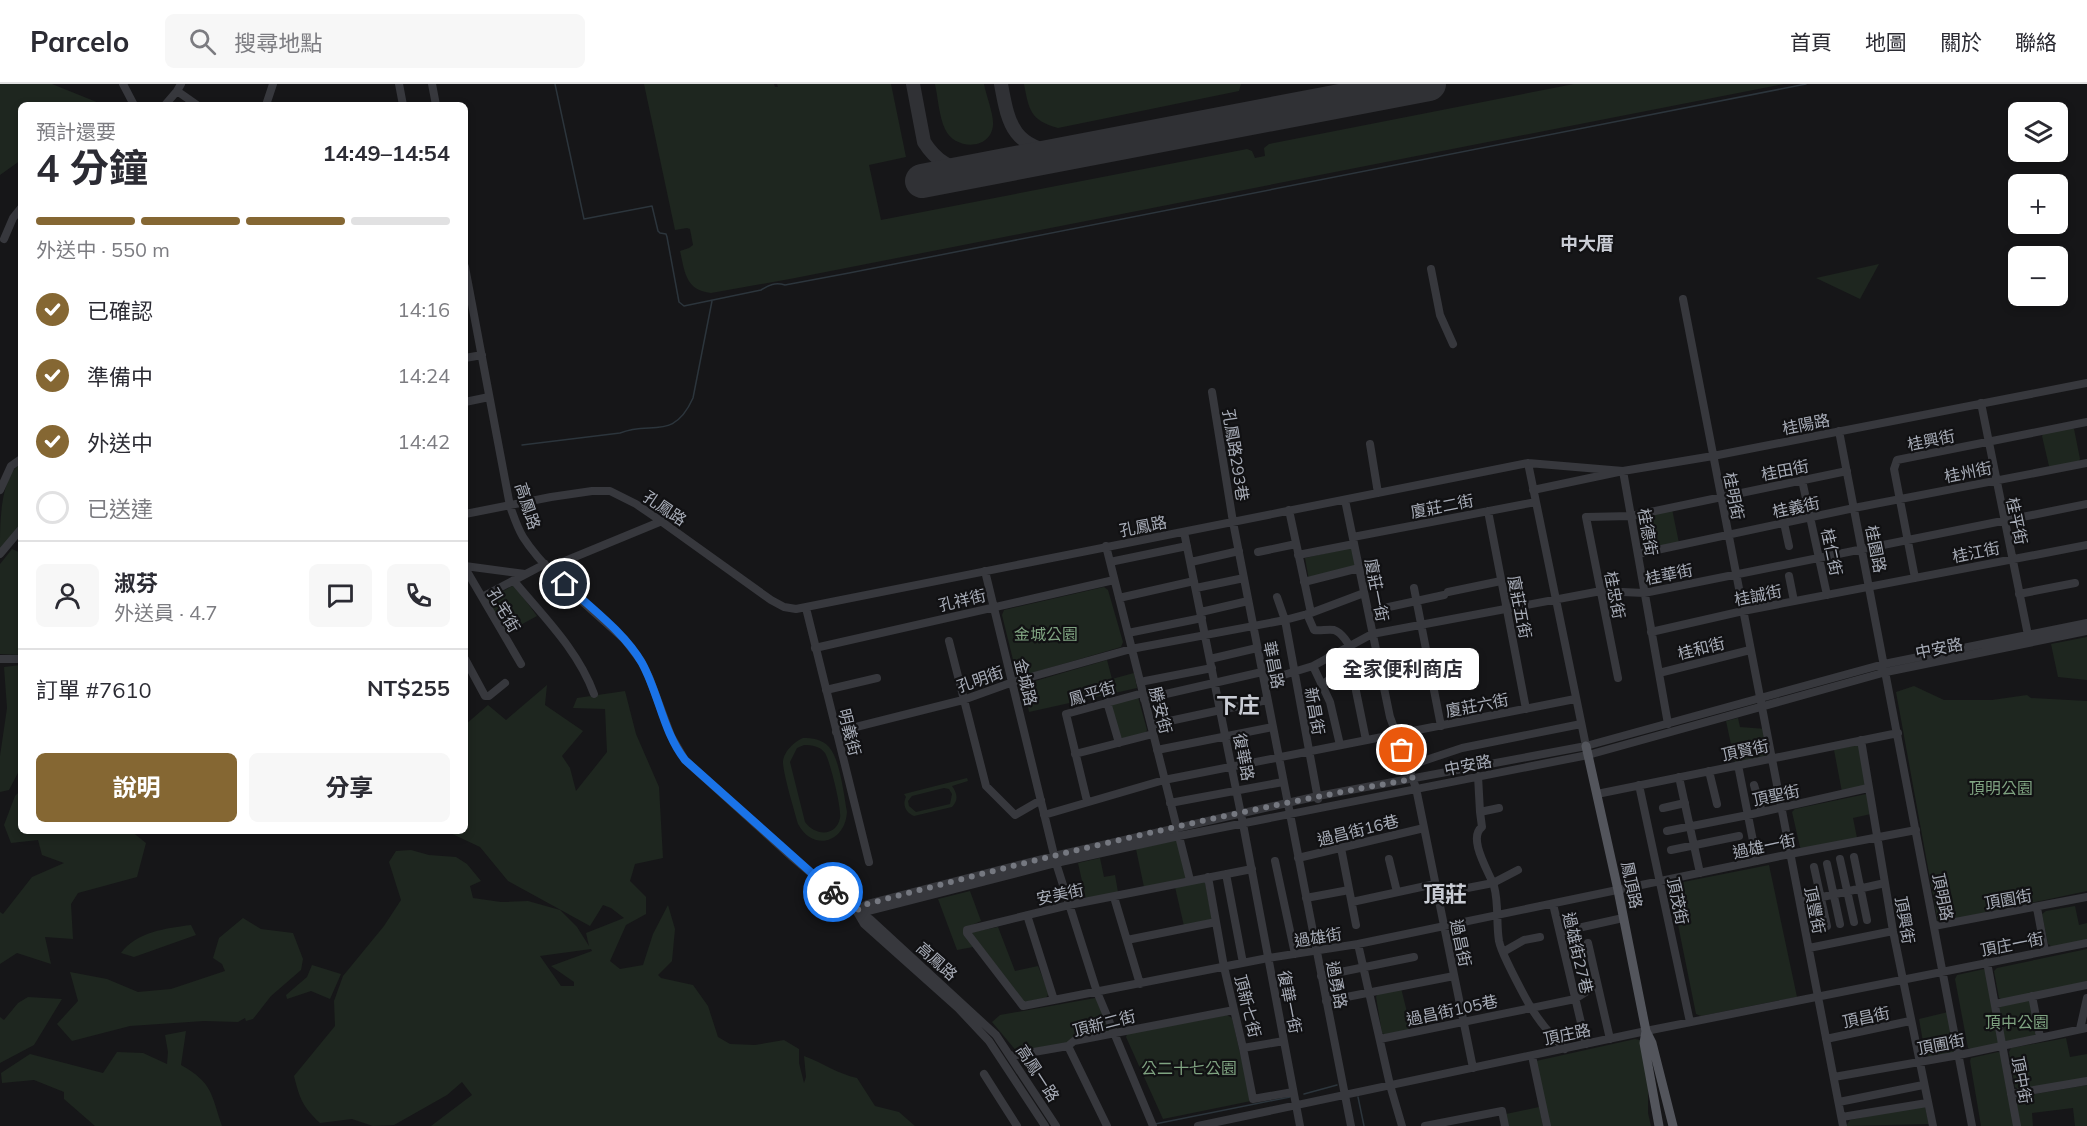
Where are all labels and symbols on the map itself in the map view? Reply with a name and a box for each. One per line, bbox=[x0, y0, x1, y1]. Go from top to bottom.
district label: 中大厝 bbox=[1560, 232, 1614, 255]
street label: 孔鳳路293巷 bbox=[1219, 408, 1253, 502]
street label: 桂陽路 bbox=[1781, 410, 1831, 438]
street label: 桂興街 bbox=[1906, 426, 1956, 454]
street label: 桂田街 bbox=[1760, 456, 1810, 484]
street label: 桂州街 bbox=[1943, 458, 1993, 486]
street label: 桂明街 bbox=[1720, 471, 1748, 521]
street label: 高鳳路 bbox=[511, 480, 545, 532]
street label: 孔鳳路 bbox=[640, 486, 690, 530]
street label: 廈莊二街 bbox=[1409, 490, 1475, 522]
street label: 桂義街 bbox=[1770, 492, 1822, 522]
street label: 桂平街 bbox=[2002, 495, 2032, 547]
street label: 桂德街 bbox=[1634, 507, 1662, 557]
street label: 孔鳳路 bbox=[1118, 512, 1168, 540]
street label: 桂園路 bbox=[1862, 524, 1890, 574]
street label: 桂仁街 bbox=[1817, 526, 1847, 578]
street label: 桂江街 bbox=[1951, 538, 2001, 566]
street label: 廈莊一街 bbox=[1361, 557, 1393, 623]
pin bbox=[539, 558, 590, 609]
street label: 桂華街 bbox=[1644, 560, 1694, 588]
street label: 桂忠街 bbox=[1601, 570, 1629, 620]
street label: 廈莊五街 bbox=[1504, 574, 1536, 640]
street label: 桂誠街 bbox=[1733, 581, 1783, 609]
street label: 孔宅街 bbox=[483, 584, 525, 636]
street label: 孔祥街 bbox=[936, 585, 988, 615]
park label: 金城公園 bbox=[1014, 624, 1078, 644]
street label: 桂和街 bbox=[1675, 632, 1727, 664]
street label: 中安路 bbox=[1914, 634, 1964, 662]
street label: 華昌路 bbox=[1260, 640, 1288, 690]
callout: 全家便利商店 bbox=[1326, 648, 1478, 690]
street label: 金城路 bbox=[1010, 656, 1042, 708]
street label: 孔明街 bbox=[954, 662, 1006, 696]
street label: 鳳平街 bbox=[1066, 677, 1118, 709]
street label: 勝安街 bbox=[1145, 684, 1177, 736]
street label: 新昌街 bbox=[1301, 686, 1329, 736]
street label: 廈莊六街 bbox=[1444, 689, 1510, 721]
district label: 下庄 bbox=[1216, 691, 1260, 719]
street label: 明義街 bbox=[834, 706, 866, 758]
pin bbox=[1376, 724, 1427, 775]
street label: 復華路 bbox=[1230, 732, 1258, 782]
street label: 頂賢街 bbox=[1719, 735, 1771, 765]
street label: 中安路 bbox=[1443, 751, 1493, 779]
park label: 頂明公園 bbox=[1969, 778, 2033, 798]
street label: 頂聖街 bbox=[1750, 780, 1802, 810]
street label: 過昌街16巷 bbox=[1315, 810, 1401, 850]
street label: 過雄一街 bbox=[1731, 830, 1797, 862]
street label: 鳳頂路 bbox=[1617, 859, 1647, 911]
courier bbox=[803, 862, 863, 922]
street label: 頂明路 bbox=[1929, 872, 1957, 922]
street label: 頂茂街 bbox=[1663, 875, 1693, 927]
street label: 安美街 bbox=[1034, 879, 1086, 909]
district label: 頂莊 bbox=[1423, 880, 1467, 908]
street label: 頂豐街 bbox=[1801, 885, 1829, 935]
street label: 頂園街 bbox=[1983, 885, 2033, 913]
street label: 頂興街 bbox=[1891, 895, 1919, 945]
street label: 過雄街27巷 bbox=[1559, 910, 1597, 996]
street label: 過昌街 bbox=[1446, 917, 1476, 969]
street label: 過雄街 bbox=[1293, 923, 1343, 951]
street label: 頂庄一街 bbox=[1979, 928, 2045, 960]
street label: 高鳳路 bbox=[912, 938, 962, 984]
street label: 過勇路 bbox=[1323, 960, 1351, 1010]
street label: 復華一街 bbox=[1274, 969, 1306, 1035]
street label: 頂新七街 bbox=[1231, 973, 1265, 1039]
street label: 過昌街105巷 bbox=[1405, 991, 1499, 1029]
street label: 頂昌街 bbox=[1840, 1002, 1892, 1032]
street label: 頂新二街 bbox=[1071, 1006, 1137, 1040]
park label: 頂中公園 bbox=[1985, 1012, 2049, 1032]
street label: 頂庄路 bbox=[1541, 1019, 1593, 1049]
street label: 頂圃街 bbox=[1916, 1030, 1966, 1058]
street label: 高鳳一路 bbox=[1012, 1041, 1064, 1105]
street label: 頂中街 bbox=[2008, 1055, 2036, 1105]
park label: 公二十七公園 bbox=[1141, 1058, 1237, 1078]

